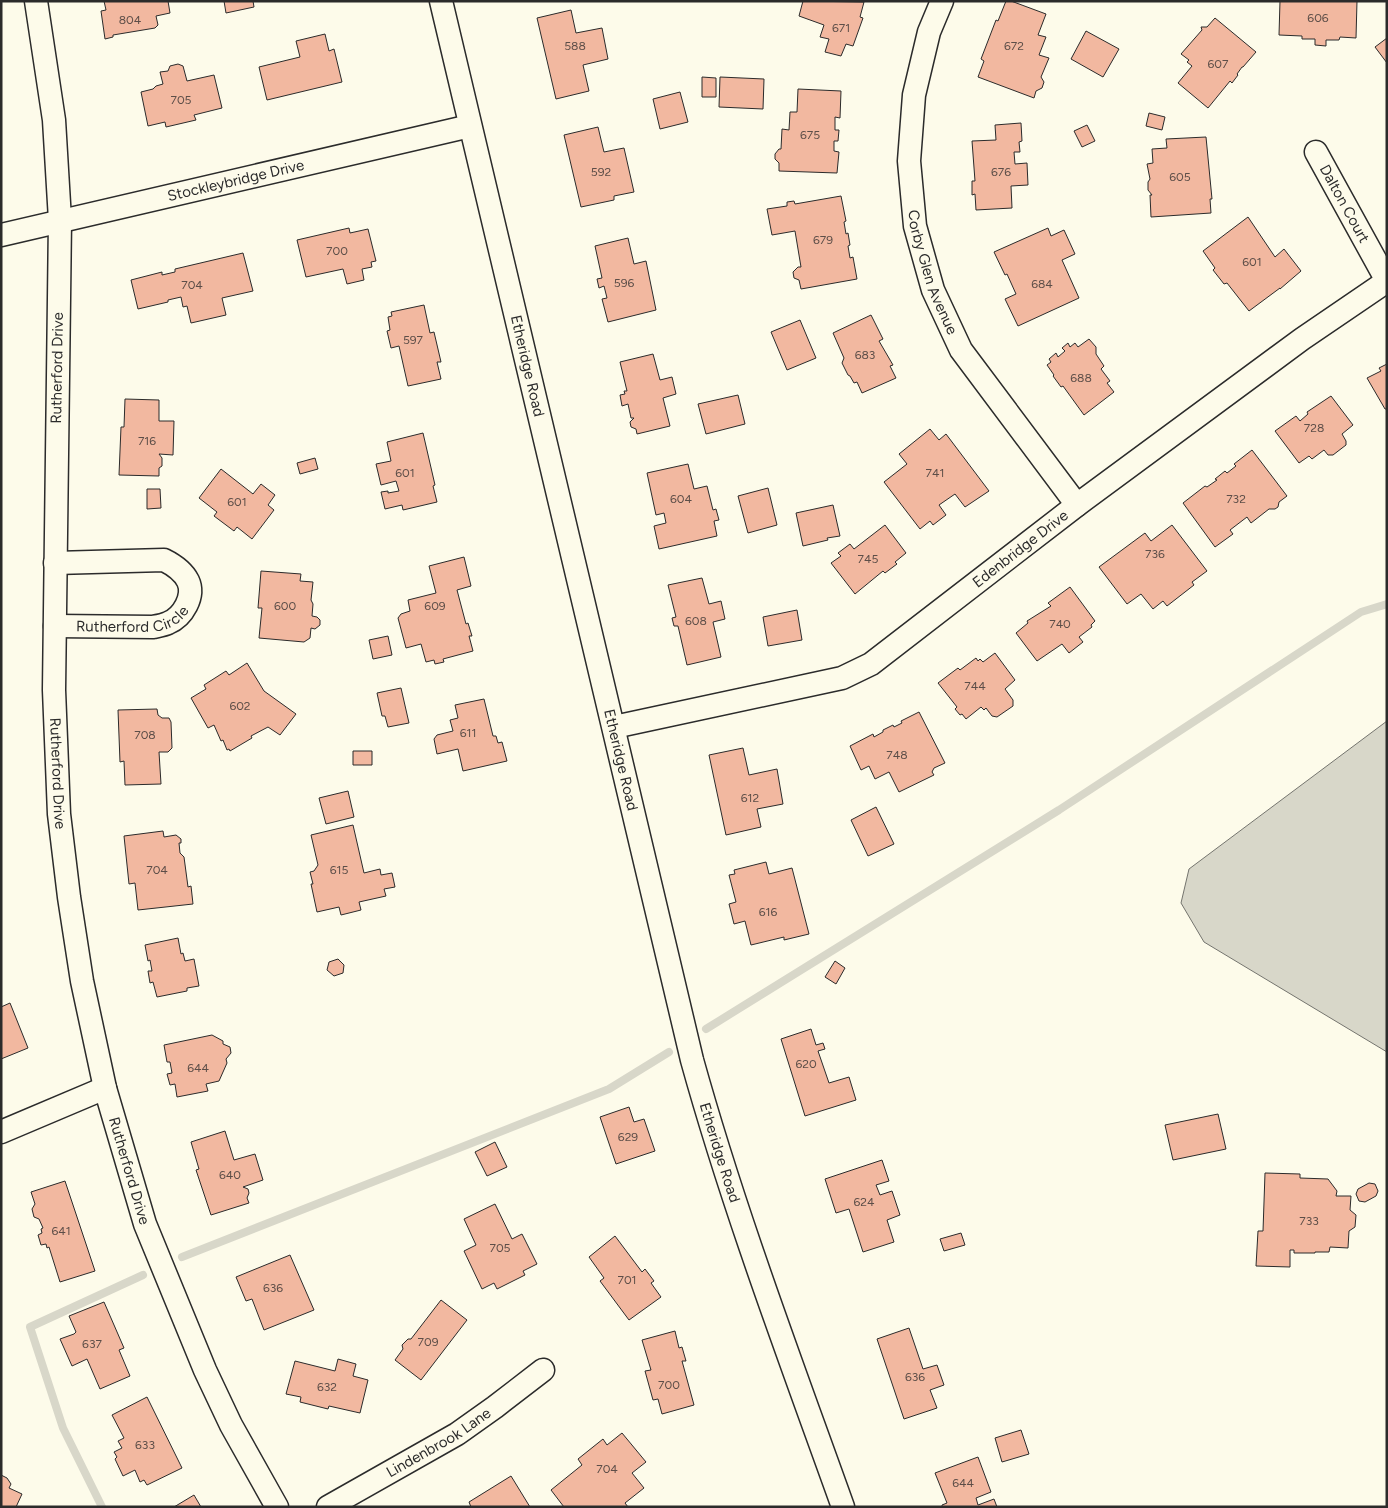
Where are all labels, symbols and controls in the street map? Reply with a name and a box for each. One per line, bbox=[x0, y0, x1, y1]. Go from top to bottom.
house number: 606 bbox=[1307, 11, 1329, 25]
house number: 804 bbox=[119, 13, 142, 27]
house number: 671 bbox=[832, 21, 850, 35]
house number: 588 bbox=[564, 39, 586, 53]
house number: 672 bbox=[1004, 39, 1024, 53]
house number: 607 bbox=[1208, 57, 1229, 71]
house number: 705 bbox=[170, 93, 192, 107]
house number: 675 bbox=[800, 128, 820, 142]
street label: Stockleybridge Drive bbox=[166, 156, 306, 205]
street label: Dalton Court bbox=[1316, 162, 1373, 246]
house number: 592 bbox=[591, 165, 611, 179]
house number: 676 bbox=[991, 165, 1011, 179]
house number: 605 bbox=[1169, 170, 1191, 184]
street label: Corby Glen Avenue bbox=[905, 209, 961, 337]
house number: 679 bbox=[813, 233, 833, 247]
house number: 700 bbox=[326, 244, 348, 258]
house number: 601 bbox=[1242, 255, 1262, 269]
house number: 596 bbox=[614, 276, 634, 290]
house number: 684 bbox=[1031, 277, 1053, 291]
house number: 704 bbox=[181, 278, 203, 292]
street label: Rutherford Drive bbox=[47, 312, 67, 424]
street label: Etheridge Road bbox=[507, 313, 548, 418]
house number: 597 bbox=[403, 333, 424, 347]
house number: 683 bbox=[855, 348, 875, 362]
house number: 688 bbox=[1070, 371, 1092, 385]
house number: 728 bbox=[1304, 421, 1324, 435]
house number: 716 bbox=[138, 434, 156, 448]
house number: 601 bbox=[395, 466, 415, 480]
house number: 741 bbox=[926, 466, 944, 480]
house number: 604 bbox=[670, 492, 693, 506]
house number: 732 bbox=[1226, 492, 1246, 506]
house number: 601 bbox=[227, 495, 247, 509]
street label: Edenbridge Drive bbox=[969, 506, 1072, 591]
house number: 736 bbox=[1145, 547, 1165, 561]
house number: 745 bbox=[858, 552, 878, 566]
house number: 600 bbox=[274, 599, 296, 613]
house number: 609 bbox=[424, 599, 446, 613]
street label: Rutherford Circle bbox=[76, 602, 192, 636]
house number: 608 bbox=[685, 614, 707, 628]
house number: 740 bbox=[1049, 617, 1071, 631]
house number: 744 bbox=[964, 679, 986, 693]
house number: 602 bbox=[229, 699, 251, 713]
street label: Etheridge Road bbox=[600, 707, 642, 813]
street label: Rutherford Drive bbox=[46, 717, 70, 830]
house number: 611 bbox=[460, 726, 476, 740]
house number: 708 bbox=[134, 728, 156, 742]
house number: 748 bbox=[886, 748, 908, 762]
house number: 612 bbox=[741, 791, 759, 805]
house number: 704 bbox=[146, 863, 168, 877]
house number: 615 bbox=[330, 863, 348, 877]
house number: 616 bbox=[759, 905, 777, 919]
house number: 620 bbox=[795, 1057, 817, 1071]
house number: 644 bbox=[187, 1061, 209, 1075]
street label: Etheridge Road bbox=[696, 1100, 744, 1205]
street label: Rutherford Drive bbox=[105, 1115, 154, 1227]
house number: 629 bbox=[618, 1130, 638, 1144]
house number: 640 bbox=[219, 1168, 241, 1182]
house number: 624 bbox=[854, 1195, 875, 1209]
house number: 733 bbox=[1299, 1214, 1319, 1228]
house number: 641 bbox=[51, 1224, 71, 1238]
house number: 705 bbox=[489, 1241, 511, 1255]
house number: 701 bbox=[617, 1273, 637, 1287]
house number: 636 bbox=[263, 1281, 283, 1295]
house number: 709 bbox=[418, 1335, 439, 1349]
house number: 637 bbox=[82, 1337, 102, 1351]
house number: 636 bbox=[905, 1370, 925, 1384]
house number: 700 bbox=[658, 1378, 680, 1392]
house number: 632 bbox=[317, 1380, 337, 1394]
street label: Lindenbrook Lane bbox=[383, 1404, 494, 1481]
house number: 633 bbox=[135, 1438, 155, 1452]
house number: 704 bbox=[596, 1462, 618, 1476]
house number: 644 bbox=[952, 1476, 974, 1490]

